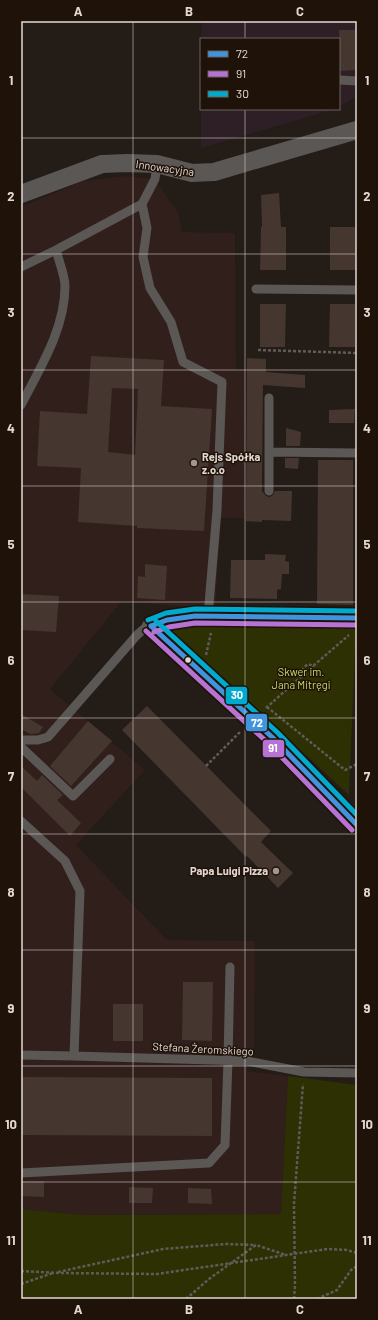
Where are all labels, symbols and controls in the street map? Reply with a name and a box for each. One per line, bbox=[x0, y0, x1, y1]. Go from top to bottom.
text: A bbox=[74, 3, 83, 19]
text: B bbox=[185, 3, 193, 19]
text: C bbox=[296, 3, 304, 19]
legend bbox=[200, 38, 340, 110]
text: 72 bbox=[236, 46, 248, 60]
text: 91 bbox=[236, 66, 246, 80]
text: 1 bbox=[9, 72, 13, 88]
text: 1 bbox=[365, 72, 369, 88]
text: 30 bbox=[236, 86, 249, 100]
street label: Innowacyjna bbox=[135, 157, 195, 178]
text: 2 bbox=[7, 188, 15, 204]
text: 2 bbox=[363, 188, 371, 204]
text: 3 bbox=[7, 304, 15, 320]
text: 3 bbox=[363, 304, 371, 320]
text: 4 bbox=[7, 420, 15, 436]
text: 4 bbox=[363, 420, 371, 436]
place label: Rejs Spółka z.o.o bbox=[202, 450, 260, 476]
marker: Rejs Spółka z.o.o bbox=[189, 458, 199, 468]
text: 5 bbox=[7, 536, 15, 552]
text: 5 bbox=[363, 536, 371, 552]
text: 6 bbox=[8, 652, 15, 668]
text: 6 bbox=[364, 652, 371, 668]
unlabelled marker bbox=[183, 655, 193, 665]
park label: Skwer im. Jana Mitręgi bbox=[272, 665, 331, 691]
line badge: 30 bbox=[225, 686, 248, 705]
text: 30 bbox=[231, 688, 243, 701]
line badge: 72 bbox=[245, 713, 268, 732]
text: 72 bbox=[251, 716, 263, 729]
line badge: 91 bbox=[262, 739, 285, 758]
text: 91 bbox=[268, 741, 278, 754]
text: 7 bbox=[8, 768, 15, 784]
text: 7 bbox=[364, 768, 371, 784]
place label: Papa Luigi Pizza bbox=[190, 864, 268, 877]
marker: Papa Luigi Pizza bbox=[271, 866, 281, 876]
text: 8 bbox=[7, 884, 15, 900]
text: 8 bbox=[363, 884, 371, 900]
text: 9 bbox=[8, 1000, 15, 1016]
text: 9 bbox=[364, 1000, 371, 1016]
street label: Stefana Żeromskiego bbox=[152, 1038, 254, 1058]
text: 10 bbox=[5, 1116, 17, 1132]
text: 10 bbox=[361, 1116, 373, 1132]
text: 11 bbox=[6, 1232, 16, 1248]
text: 11 bbox=[362, 1232, 372, 1248]
text: A bbox=[74, 1301, 83, 1317]
text: B bbox=[185, 1301, 193, 1317]
text: C bbox=[296, 1301, 304, 1317]

